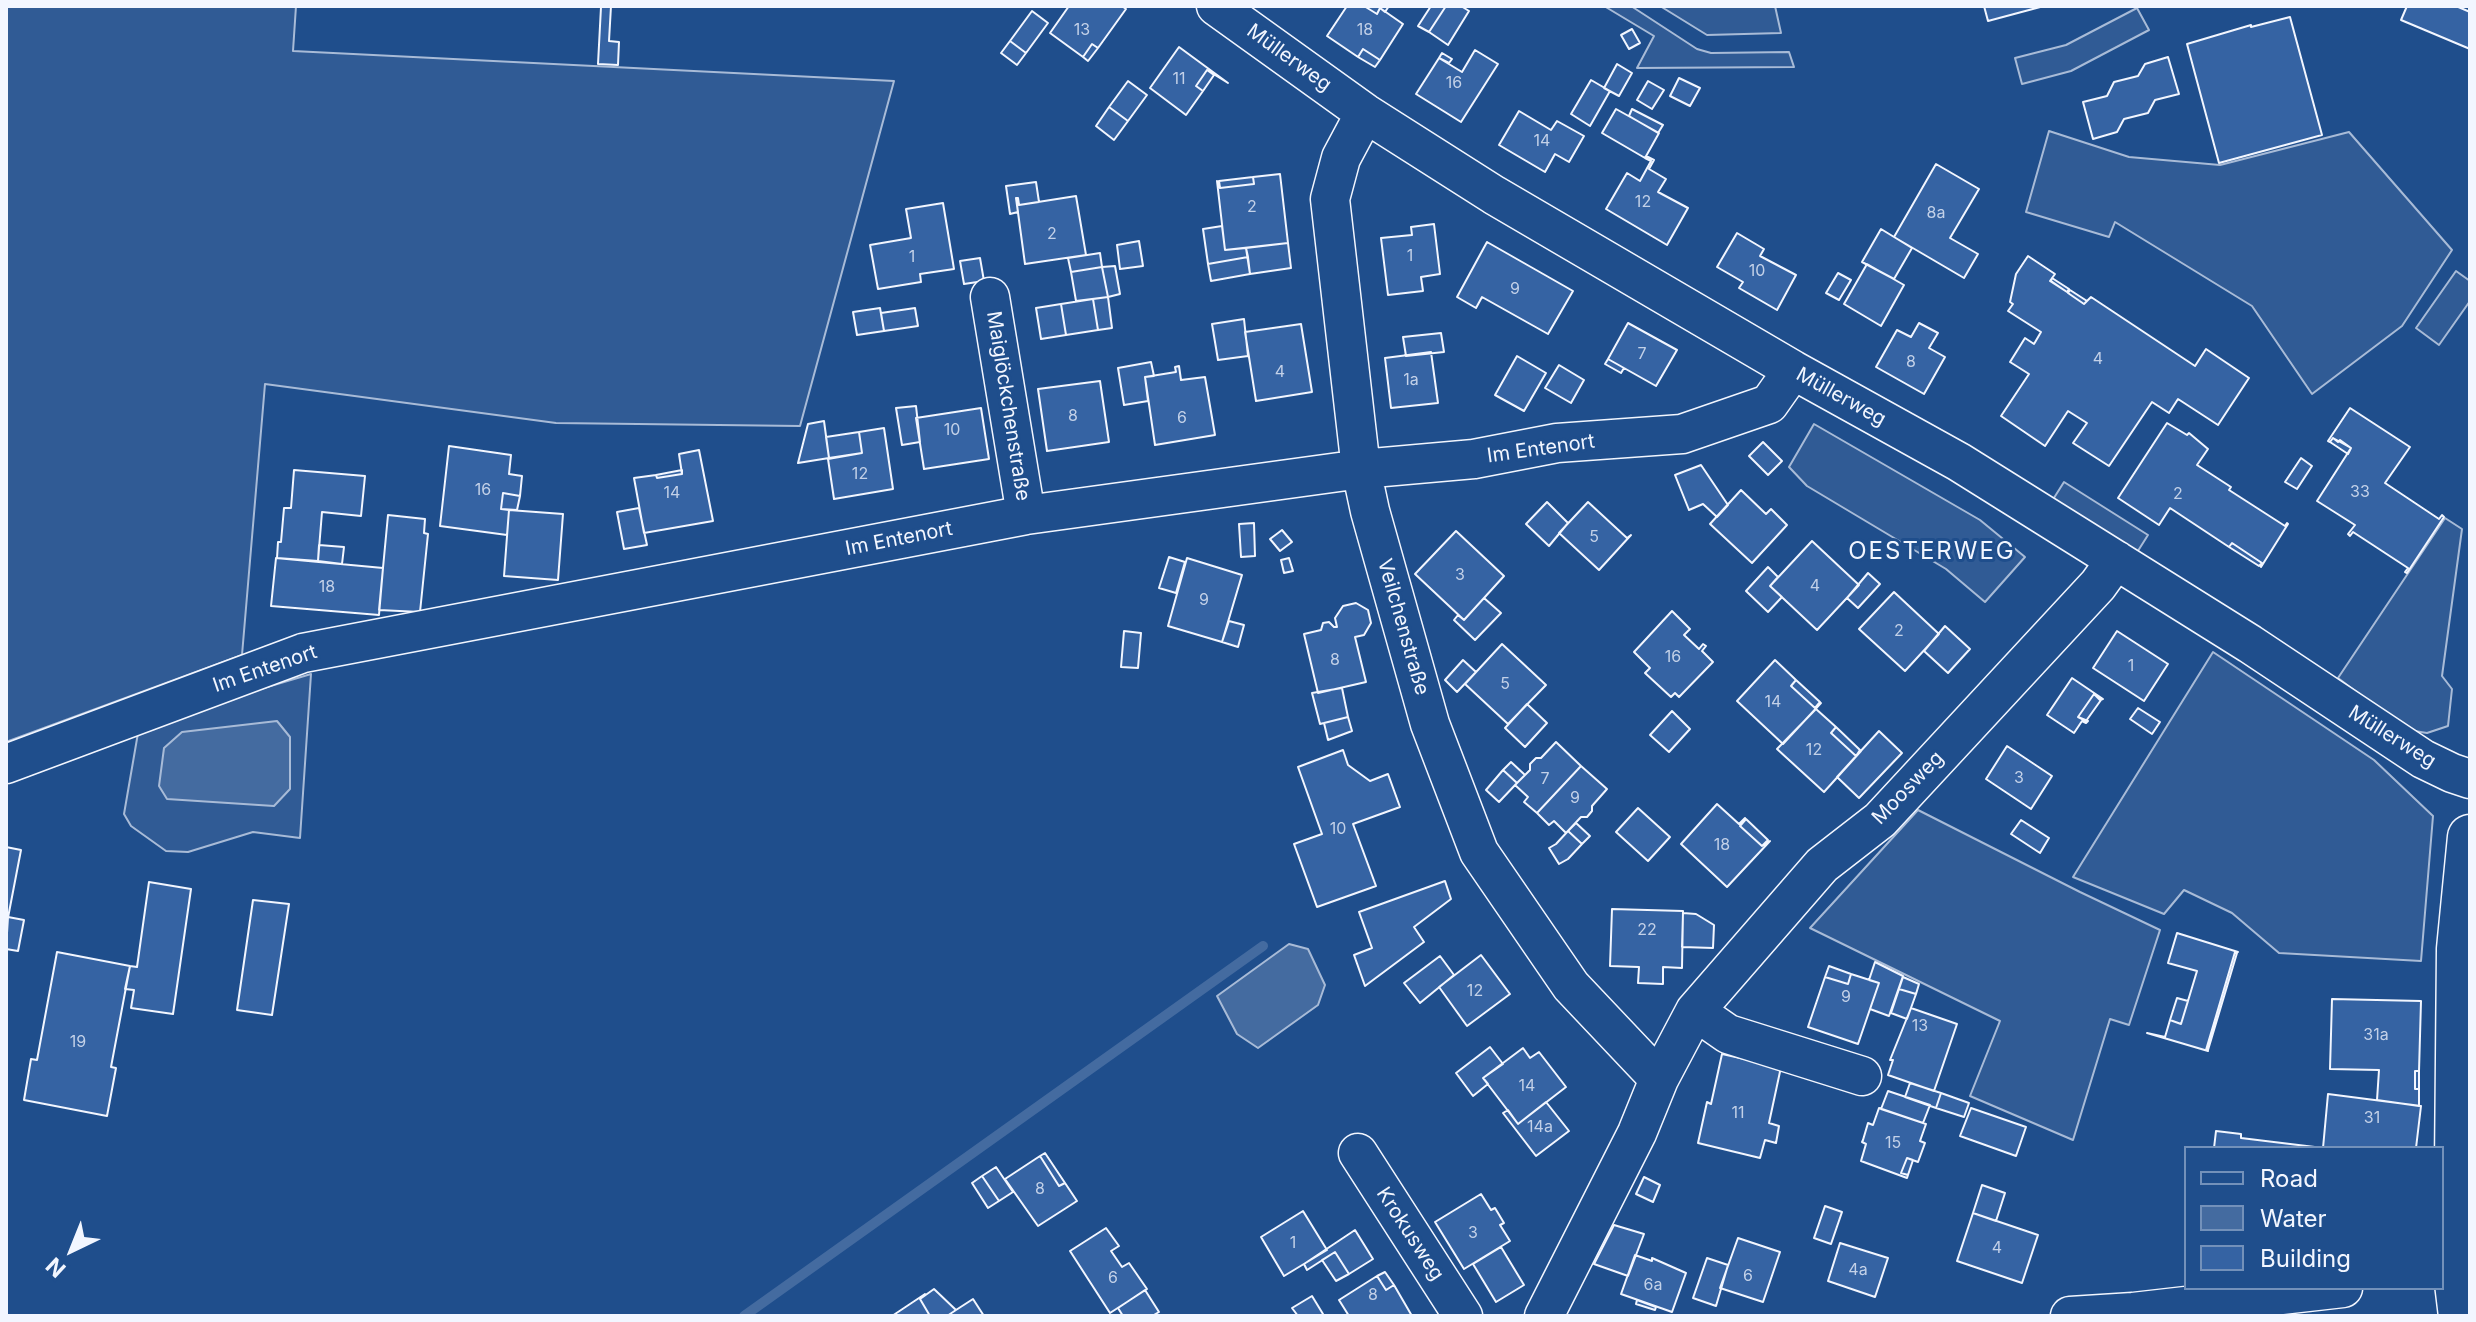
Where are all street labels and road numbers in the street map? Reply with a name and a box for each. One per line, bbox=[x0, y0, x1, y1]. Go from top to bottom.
street label: Müllerweg bbox=[1242, 19, 1336, 97]
street label: Maiglöckchenstraße bbox=[981, 309, 1035, 503]
street label: Müllerweg bbox=[1792, 363, 1890, 431]
street label: Im Entenort bbox=[1486, 430, 1596, 468]
street label: Im Entenort bbox=[843, 517, 955, 561]
street label: Veilchenstraße bbox=[1372, 556, 1434, 698]
street label: Im Entenort bbox=[210, 640, 320, 698]
street label: Müllerweg bbox=[2344, 701, 2440, 773]
street label: Moosweg bbox=[1867, 746, 1949, 830]
street label: Krokusweg bbox=[1371, 1183, 1449, 1285]

